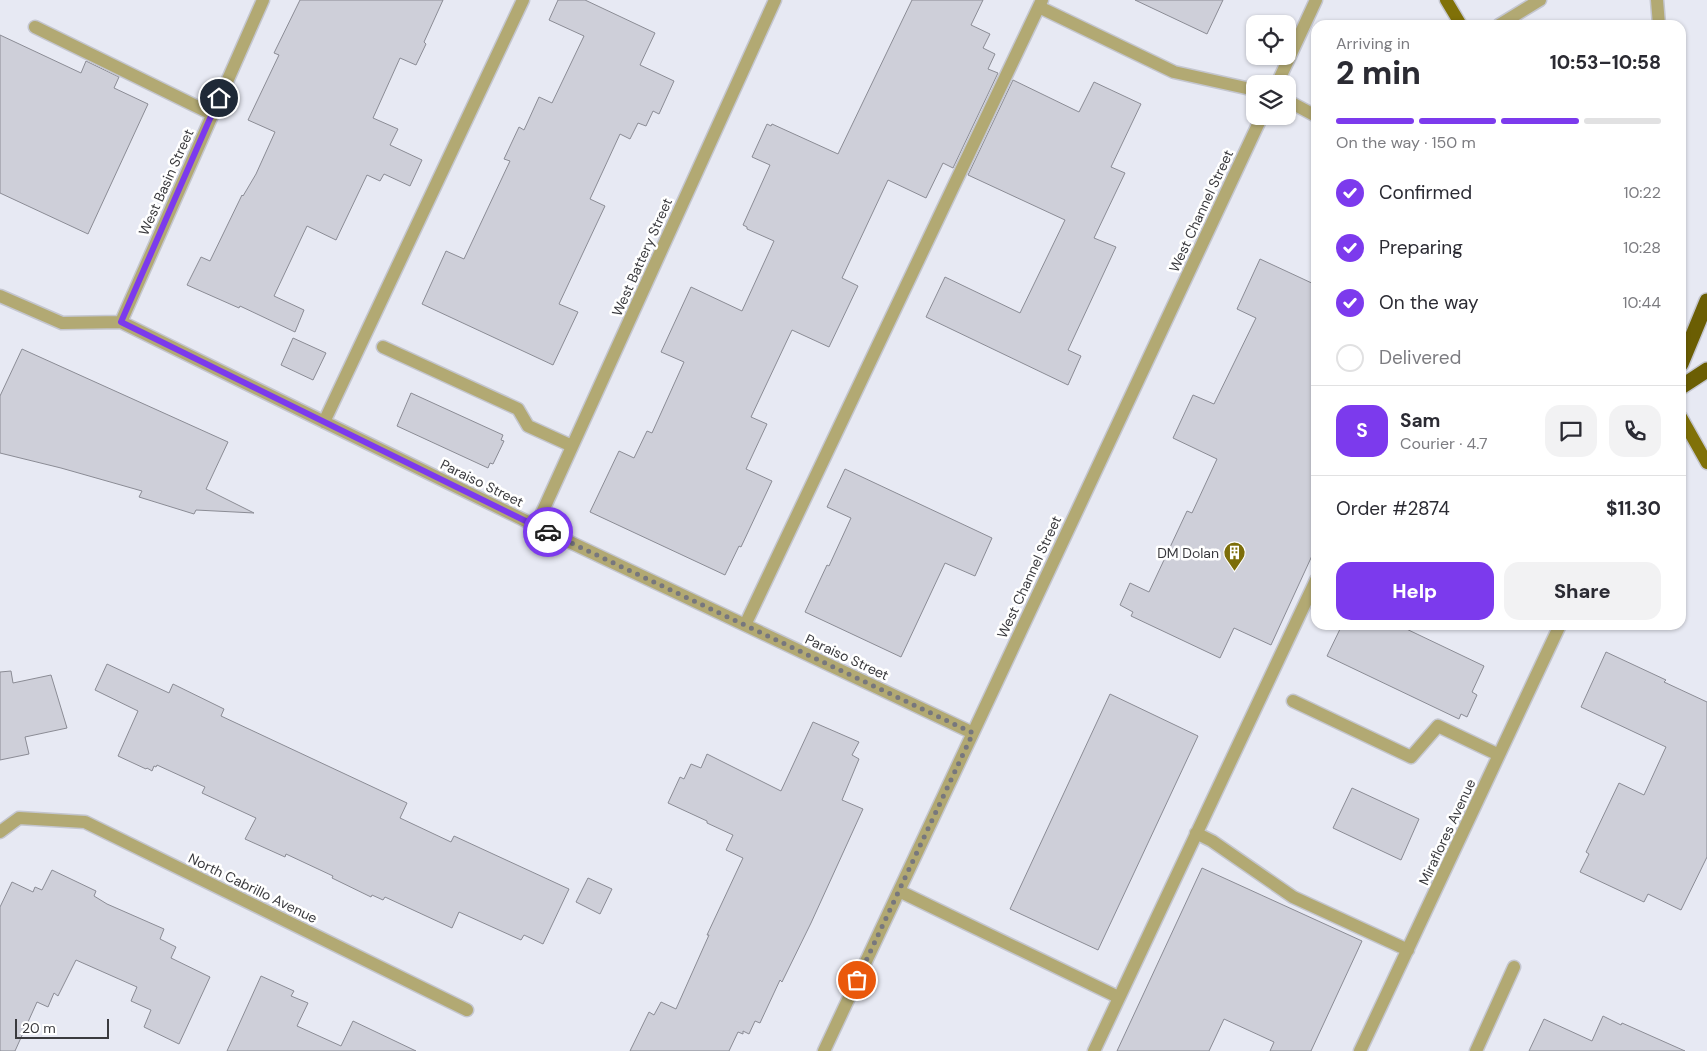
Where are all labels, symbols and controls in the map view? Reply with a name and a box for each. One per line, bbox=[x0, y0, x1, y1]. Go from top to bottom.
map controls bbox=[1246, 15, 1296, 125]
button: locate bbox=[1246, 15, 1296, 65]
text: Arriving in bbox=[1336, 33, 1410, 54]
text: 10:53–10:58 bbox=[1550, 50, 1661, 75]
text: 2 min bbox=[1336, 52, 1421, 94]
button: layers bbox=[1246, 75, 1296, 125]
pin bbox=[198, 77, 240, 119]
icon: home bbox=[205, 84, 233, 112]
street label: West Basin Street bbox=[134, 126, 198, 238]
text: On the way · 150 m bbox=[1336, 132, 1476, 153]
street label: West Channel Street bbox=[1165, 147, 1237, 275]
icon: check bbox=[1336, 179, 1364, 207]
text: Confirmed bbox=[1379, 180, 1472, 205]
text: 10:22 bbox=[1623, 182, 1661, 203]
street label: West Battery Street bbox=[608, 195, 676, 319]
icon: check bbox=[1336, 234, 1364, 262]
text: Preparing bbox=[1379, 235, 1463, 260]
text: 10:28 bbox=[1623, 237, 1661, 258]
icon: check bbox=[1336, 289, 1364, 317]
text: On the way bbox=[1379, 290, 1479, 315]
text: 10:44 bbox=[1622, 292, 1661, 313]
text: Delivered bbox=[1379, 345, 1461, 370]
button: chat bbox=[1545, 405, 1597, 457]
button: phone bbox=[1609, 405, 1661, 457]
text: Sam bbox=[1400, 408, 1441, 433]
text: S bbox=[1356, 418, 1368, 443]
text: Courier · 4.7 bbox=[1400, 433, 1488, 454]
street label: Paraiso Street bbox=[437, 455, 527, 511]
text: Order #2874 bbox=[1336, 496, 1450, 521]
text: $11.30 bbox=[1606, 496, 1661, 521]
courier bbox=[523, 507, 573, 557]
street label: West Channel Street bbox=[993, 513, 1065, 641]
icon: car bbox=[534, 518, 562, 546]
building icon: DM Dolan bbox=[1223, 541, 1247, 572]
place label: DM Dolan bbox=[1157, 544, 1219, 562]
button: Help bbox=[1336, 562, 1494, 620]
button: Share bbox=[1504, 562, 1661, 620]
street label: Paraiso Street bbox=[802, 630, 892, 684]
street label: Miraflores Avenue bbox=[1414, 776, 1480, 888]
street label: North Cabrillo Avenue bbox=[186, 849, 320, 927]
pin bbox=[836, 959, 878, 1001]
icon: bag bbox=[843, 966, 871, 994]
scale bar bbox=[15, 1016, 109, 1039]
text: 20 m bbox=[22, 1019, 56, 1037]

